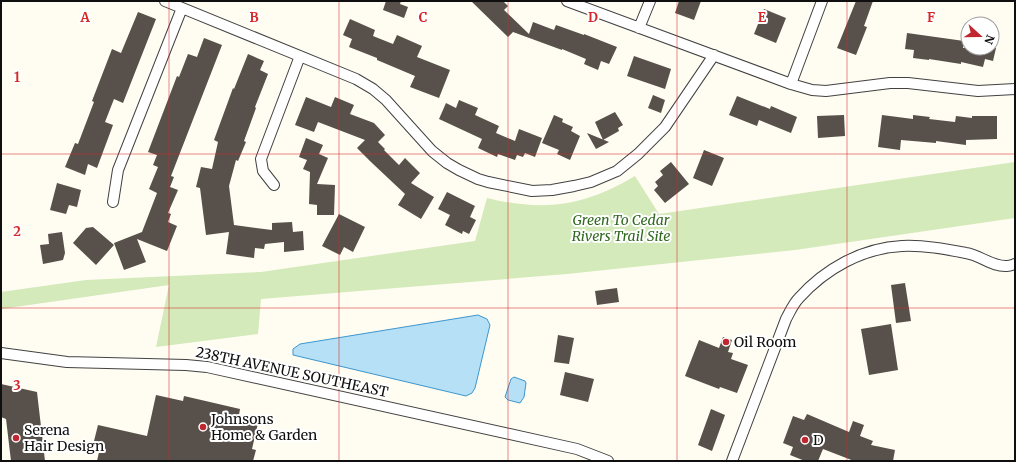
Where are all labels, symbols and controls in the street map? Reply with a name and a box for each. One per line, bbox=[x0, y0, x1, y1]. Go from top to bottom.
text: A bbox=[79, 9, 90, 26]
text: B bbox=[249, 9, 259, 26]
text: C bbox=[419, 9, 428, 26]
text: D bbox=[588, 9, 598, 26]
text: E bbox=[758, 9, 767, 26]
text: F bbox=[927, 9, 935, 26]
north arrow bbox=[960, 16, 1000, 56]
text: N bbox=[981, 33, 997, 46]
text: 1 bbox=[14, 69, 20, 86]
park label: Green To Cedar Rivers Trail Site bbox=[572, 211, 670, 245]
text: 2 bbox=[13, 223, 21, 240]
place label: Oil Room bbox=[734, 333, 797, 351]
marker: Oil Room bbox=[721, 337, 731, 347]
street label: 238TH AVENUE SOUTHEAST bbox=[194, 343, 390, 401]
text: 3 bbox=[13, 377, 21, 394]
place label: Johnsons Home & Garden bbox=[210, 410, 317, 444]
place label: Serena Hair Design bbox=[24, 421, 104, 455]
marker: Johnsons Home & Garden bbox=[198, 422, 208, 432]
place label: D bbox=[813, 431, 824, 449]
marker: Serena Hair Design bbox=[11, 433, 21, 443]
marker: D bbox=[800, 435, 810, 445]

